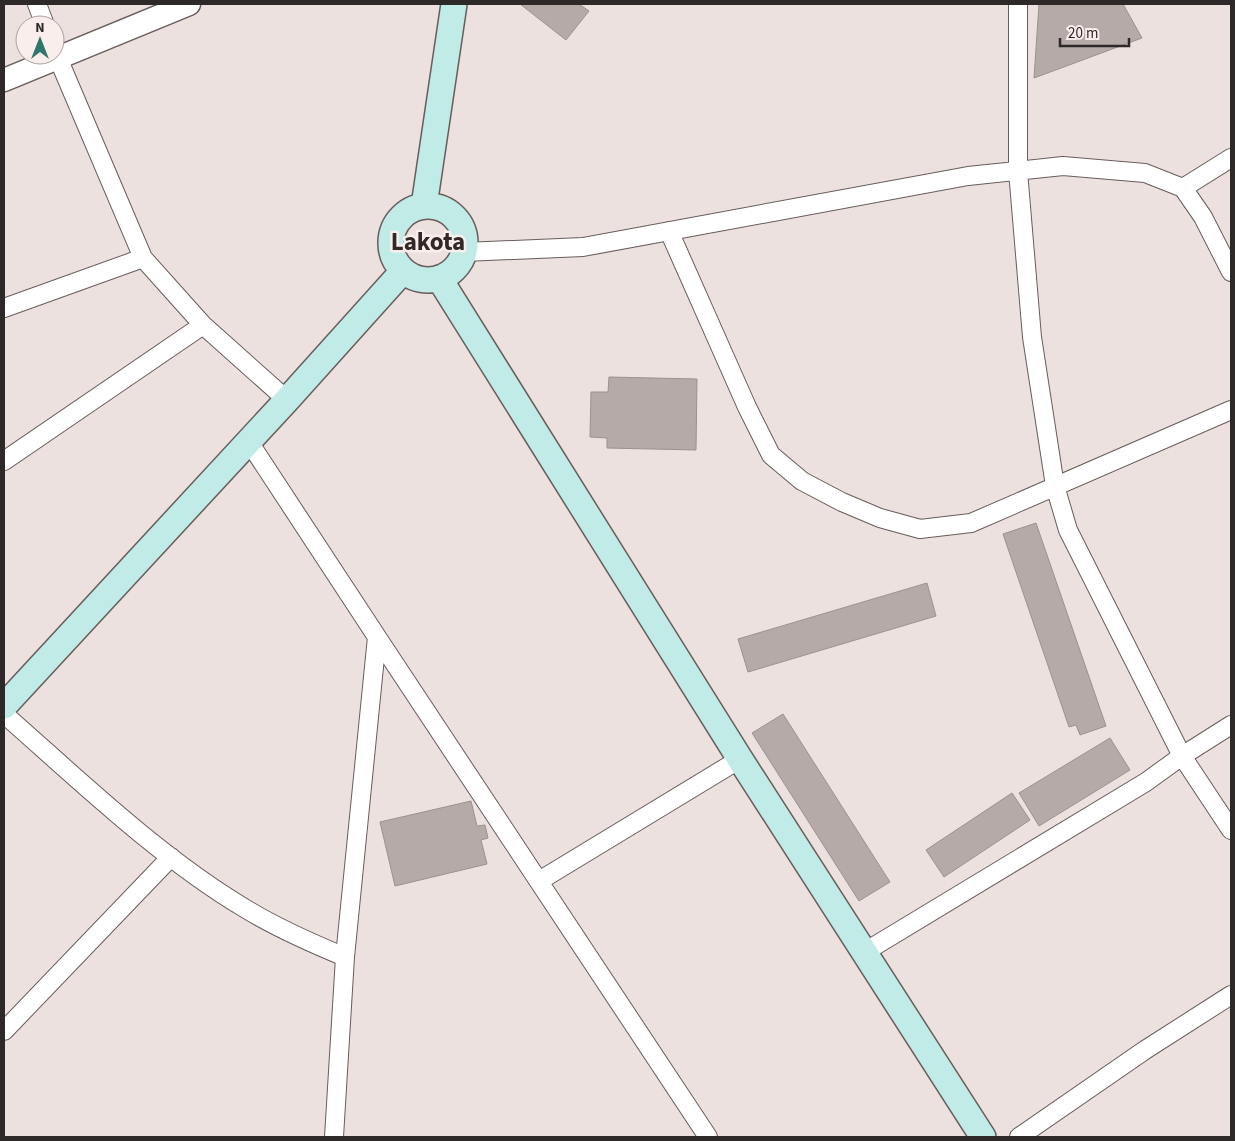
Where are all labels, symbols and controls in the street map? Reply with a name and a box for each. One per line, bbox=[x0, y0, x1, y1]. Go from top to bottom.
north arrow bbox=[15, 15, 65, 65]
scale bar bbox=[1060, 15, 1129, 47]
text: N bbox=[35, 18, 45, 38]
text: 20 m bbox=[1068, 23, 1098, 44]
district label: Lakota bbox=[391, 224, 465, 260]

